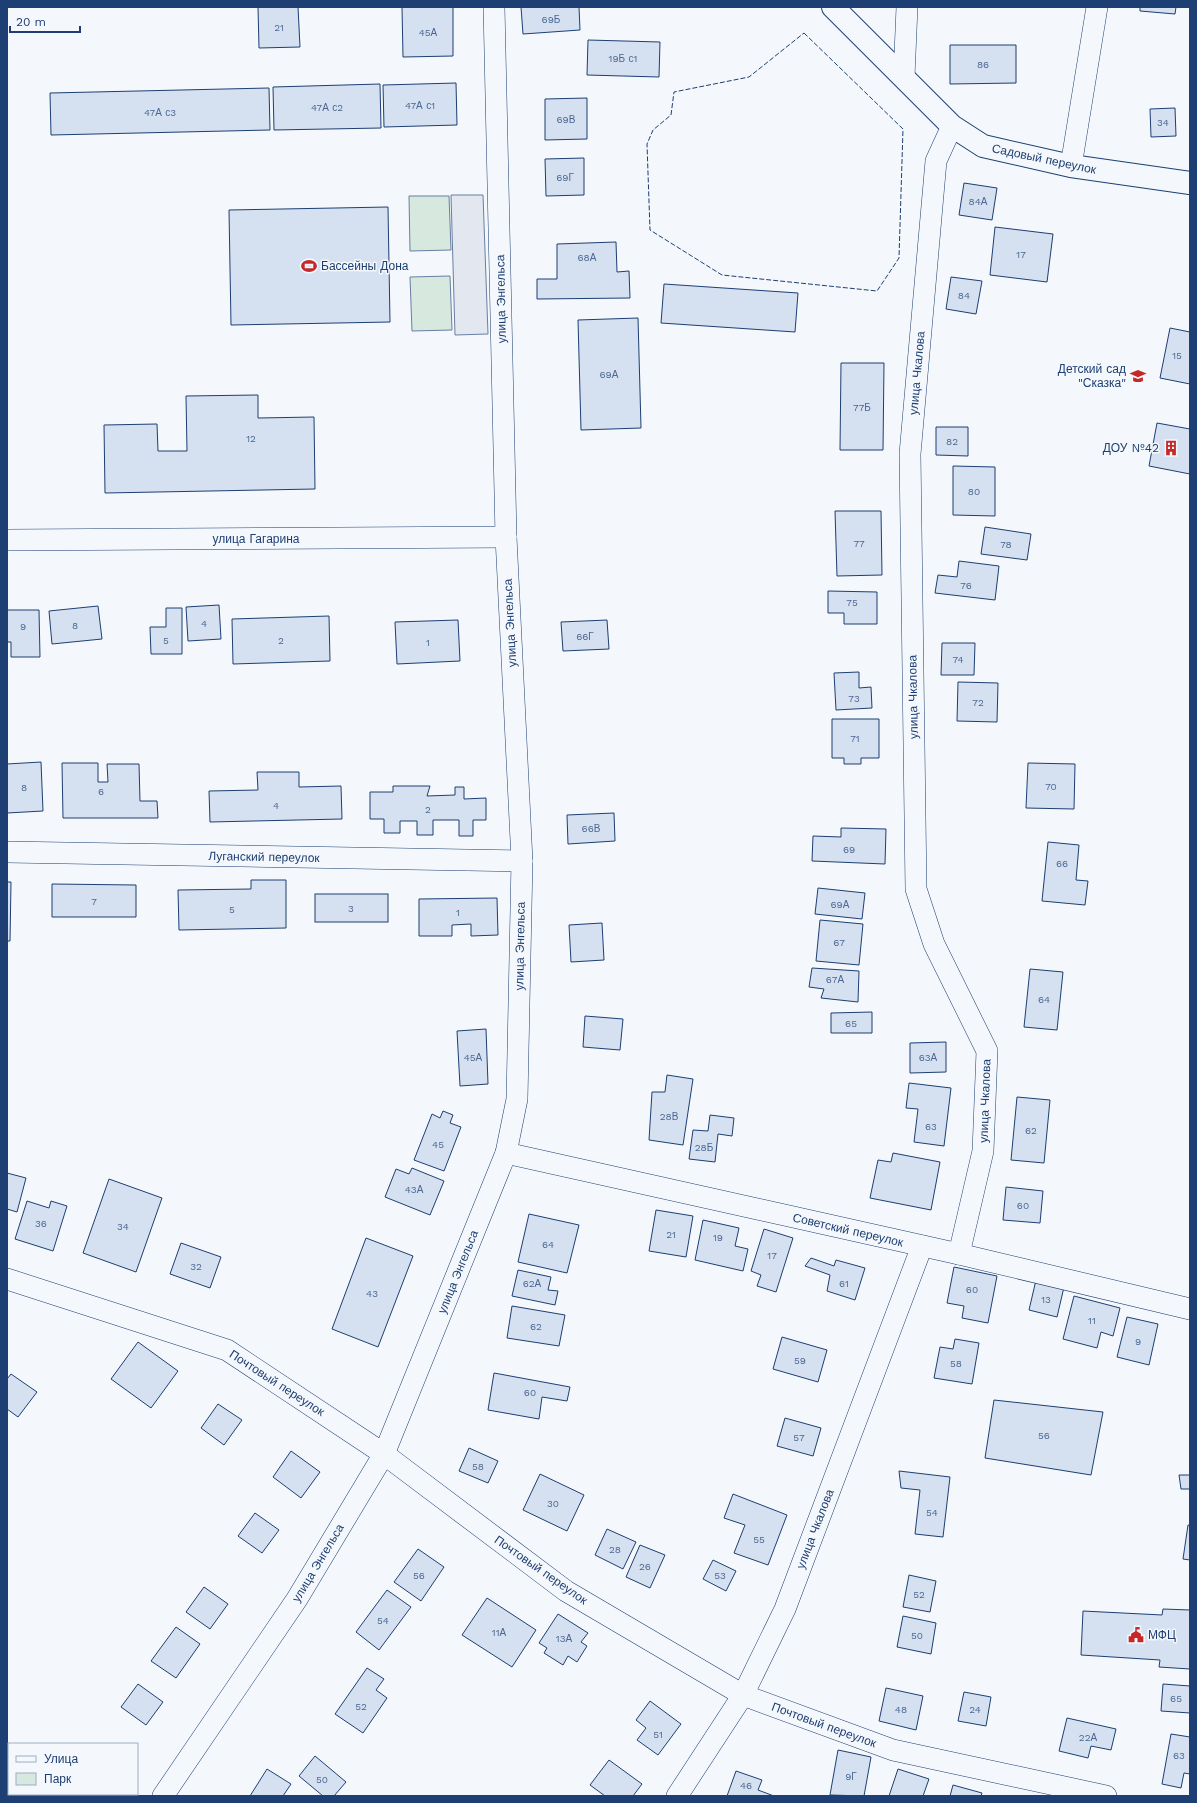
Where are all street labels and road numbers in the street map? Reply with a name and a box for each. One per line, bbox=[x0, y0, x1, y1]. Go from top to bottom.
street label: Садовый переулок bbox=[991, 141, 1098, 177]
street label: улица Энгельса bbox=[493, 254, 509, 343]
street label: улица Чкалова bbox=[906, 330, 928, 415]
street label: улица Гагарина bbox=[212, 532, 300, 546]
street label: улица Энгельса bbox=[501, 578, 519, 668]
street label: улица Чкалова bbox=[905, 655, 921, 739]
street label: Луганский переулок bbox=[208, 849, 321, 865]
street label: улица Энгельса bbox=[512, 901, 528, 990]
street label: улица Чкалова bbox=[977, 1058, 993, 1143]
street label: Советский переулок bbox=[791, 1210, 905, 1250]
street label: улица Энгельса bbox=[435, 1228, 481, 1316]
street label: Почтовый переулок bbox=[227, 1347, 328, 1419]
street label: улица Чкалова bbox=[793, 1487, 837, 1571]
street label: улица Энгельса bbox=[289, 1521, 347, 1605]
street label: Почтовый переулок bbox=[492, 1533, 591, 1608]
street label: Почтовый переулок bbox=[770, 1700, 879, 1751]

